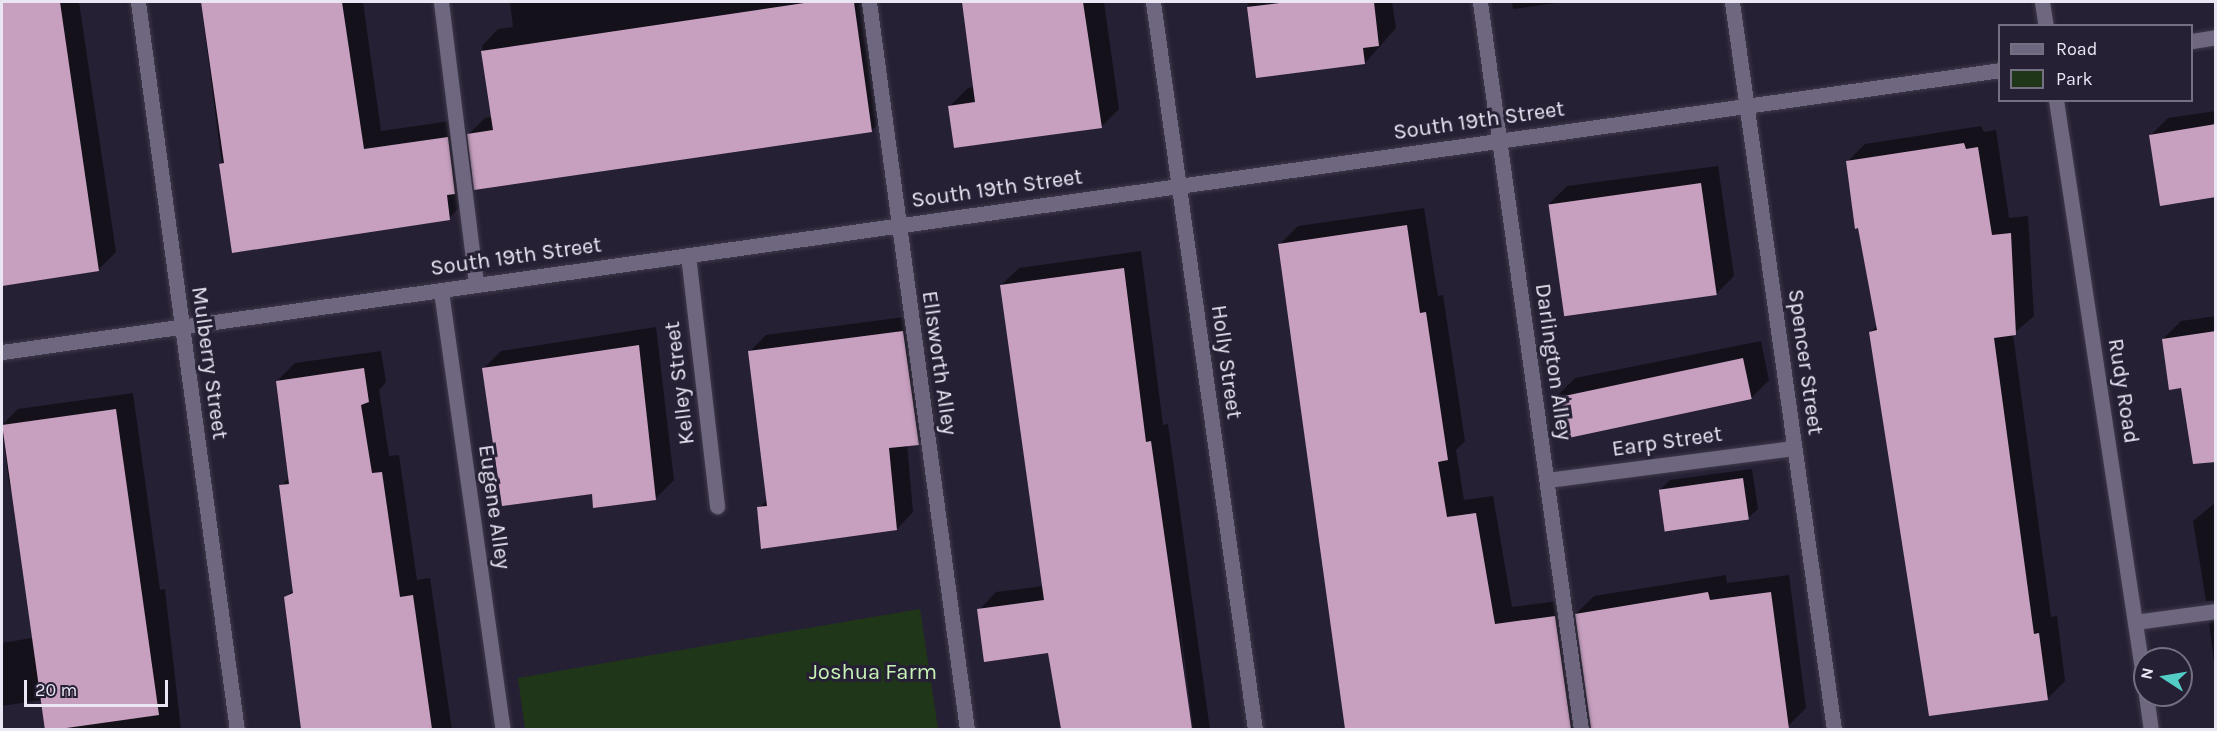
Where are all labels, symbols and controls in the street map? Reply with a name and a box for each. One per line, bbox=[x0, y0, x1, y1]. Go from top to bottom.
legend bbox=[1998, 24, 2193, 102]
text: Road bbox=[2056, 38, 2097, 60]
text: Park bbox=[2056, 68, 2093, 90]
street label: South 19th Street bbox=[1392, 96, 1566, 146]
street label: South 19th Street bbox=[910, 164, 1084, 214]
street label: South 19th Street bbox=[429, 232, 603, 282]
street label: Darlington Alley bbox=[1529, 282, 1577, 442]
street label: Mulberry Street bbox=[185, 285, 233, 441]
street label: Spencer Street bbox=[1782, 287, 1828, 437]
street label: Ellsworth Alley bbox=[916, 289, 962, 437]
street label: Holly Street bbox=[1205, 303, 1247, 421]
street label: Kelley Street bbox=[659, 320, 701, 446]
street label: Rudy Road bbox=[2102, 337, 2144, 445]
street label: Earp Street bbox=[1610, 421, 1724, 463]
street label: Eugene Alley bbox=[472, 443, 516, 571]
north arrow bbox=[2133, 647, 2193, 707]
park label: Joshua Farm bbox=[809, 660, 937, 686]
text: N bbox=[2136, 666, 2157, 681]
scale bar bbox=[27, 668, 171, 706]
text: 20 m bbox=[35, 679, 77, 701]

